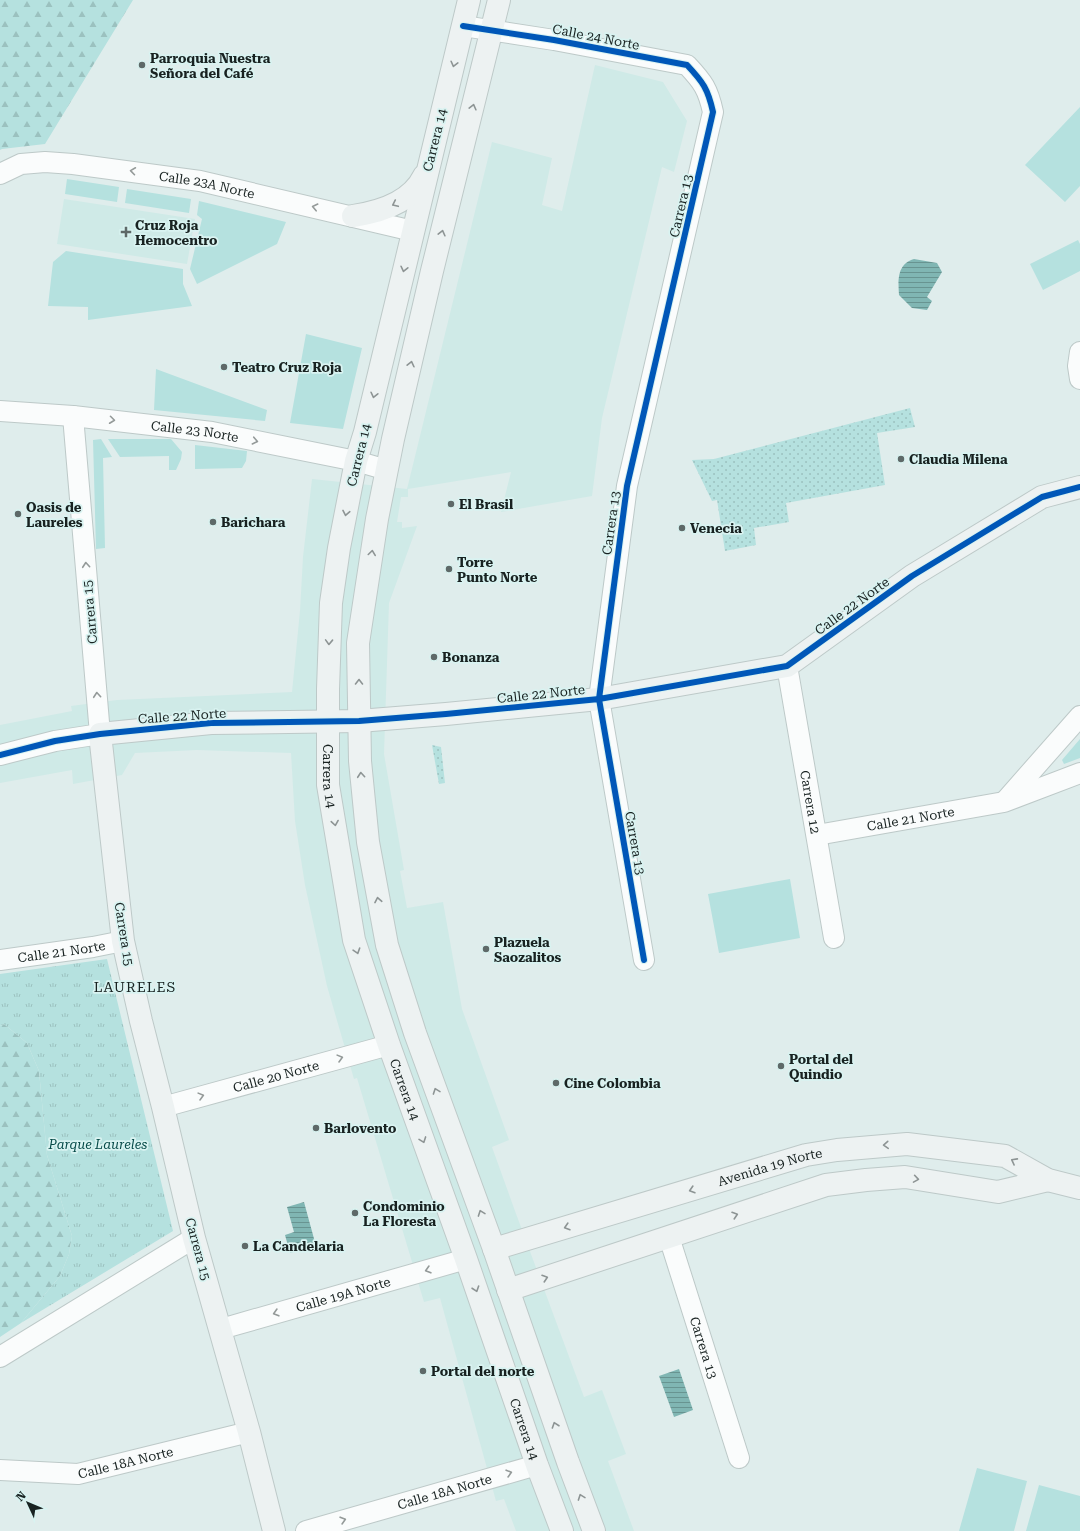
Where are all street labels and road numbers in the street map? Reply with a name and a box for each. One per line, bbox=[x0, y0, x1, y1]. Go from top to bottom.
street label: Calle 24 Norte bbox=[551, 21, 641, 53]
street label: Carrera 14 bbox=[420, 106, 450, 173]
street label: Calle 23A Norte bbox=[158, 168, 256, 201]
street label: Carrera 13 bbox=[666, 173, 696, 239]
street label: Calle 23 Norte bbox=[150, 418, 240, 445]
street label: Carrera 14 bbox=[344, 421, 374, 488]
street label: Carrera 13 bbox=[599, 490, 623, 556]
street label: Calle 22 Norte bbox=[812, 574, 892, 638]
street label: Carrera 15 bbox=[80, 579, 100, 645]
street label: Calle 22 Norte bbox=[496, 682, 586, 706]
street label: Calle 22 Norte bbox=[137, 705, 227, 727]
street label: Carrera 14 bbox=[320, 744, 339, 810]
street label: Carrera 12 bbox=[798, 769, 823, 835]
street label: Calle 21 Norte bbox=[866, 803, 955, 834]
street label: Carrera 13 bbox=[622, 810, 648, 876]
street label: Carrera 15 bbox=[112, 901, 136, 967]
street label: Calle 21 Norte bbox=[17, 937, 107, 965]
street label: Calle 20 Norte bbox=[231, 1057, 320, 1095]
street label: Carrera 14 bbox=[387, 1057, 423, 1123]
street label: Avenida 19 Norte bbox=[716, 1145, 823, 1189]
street label: Carrera 15 bbox=[182, 1216, 214, 1282]
street label: Calle 19A Norte bbox=[294, 1274, 392, 1315]
street label: Carrera 13 bbox=[687, 1315, 721, 1380]
street label: Carrera 14 bbox=[507, 1396, 542, 1462]
street label: Calle 18A Norte bbox=[76, 1443, 175, 1481]
street label: Calle 18A Norte bbox=[396, 1471, 493, 1512]

